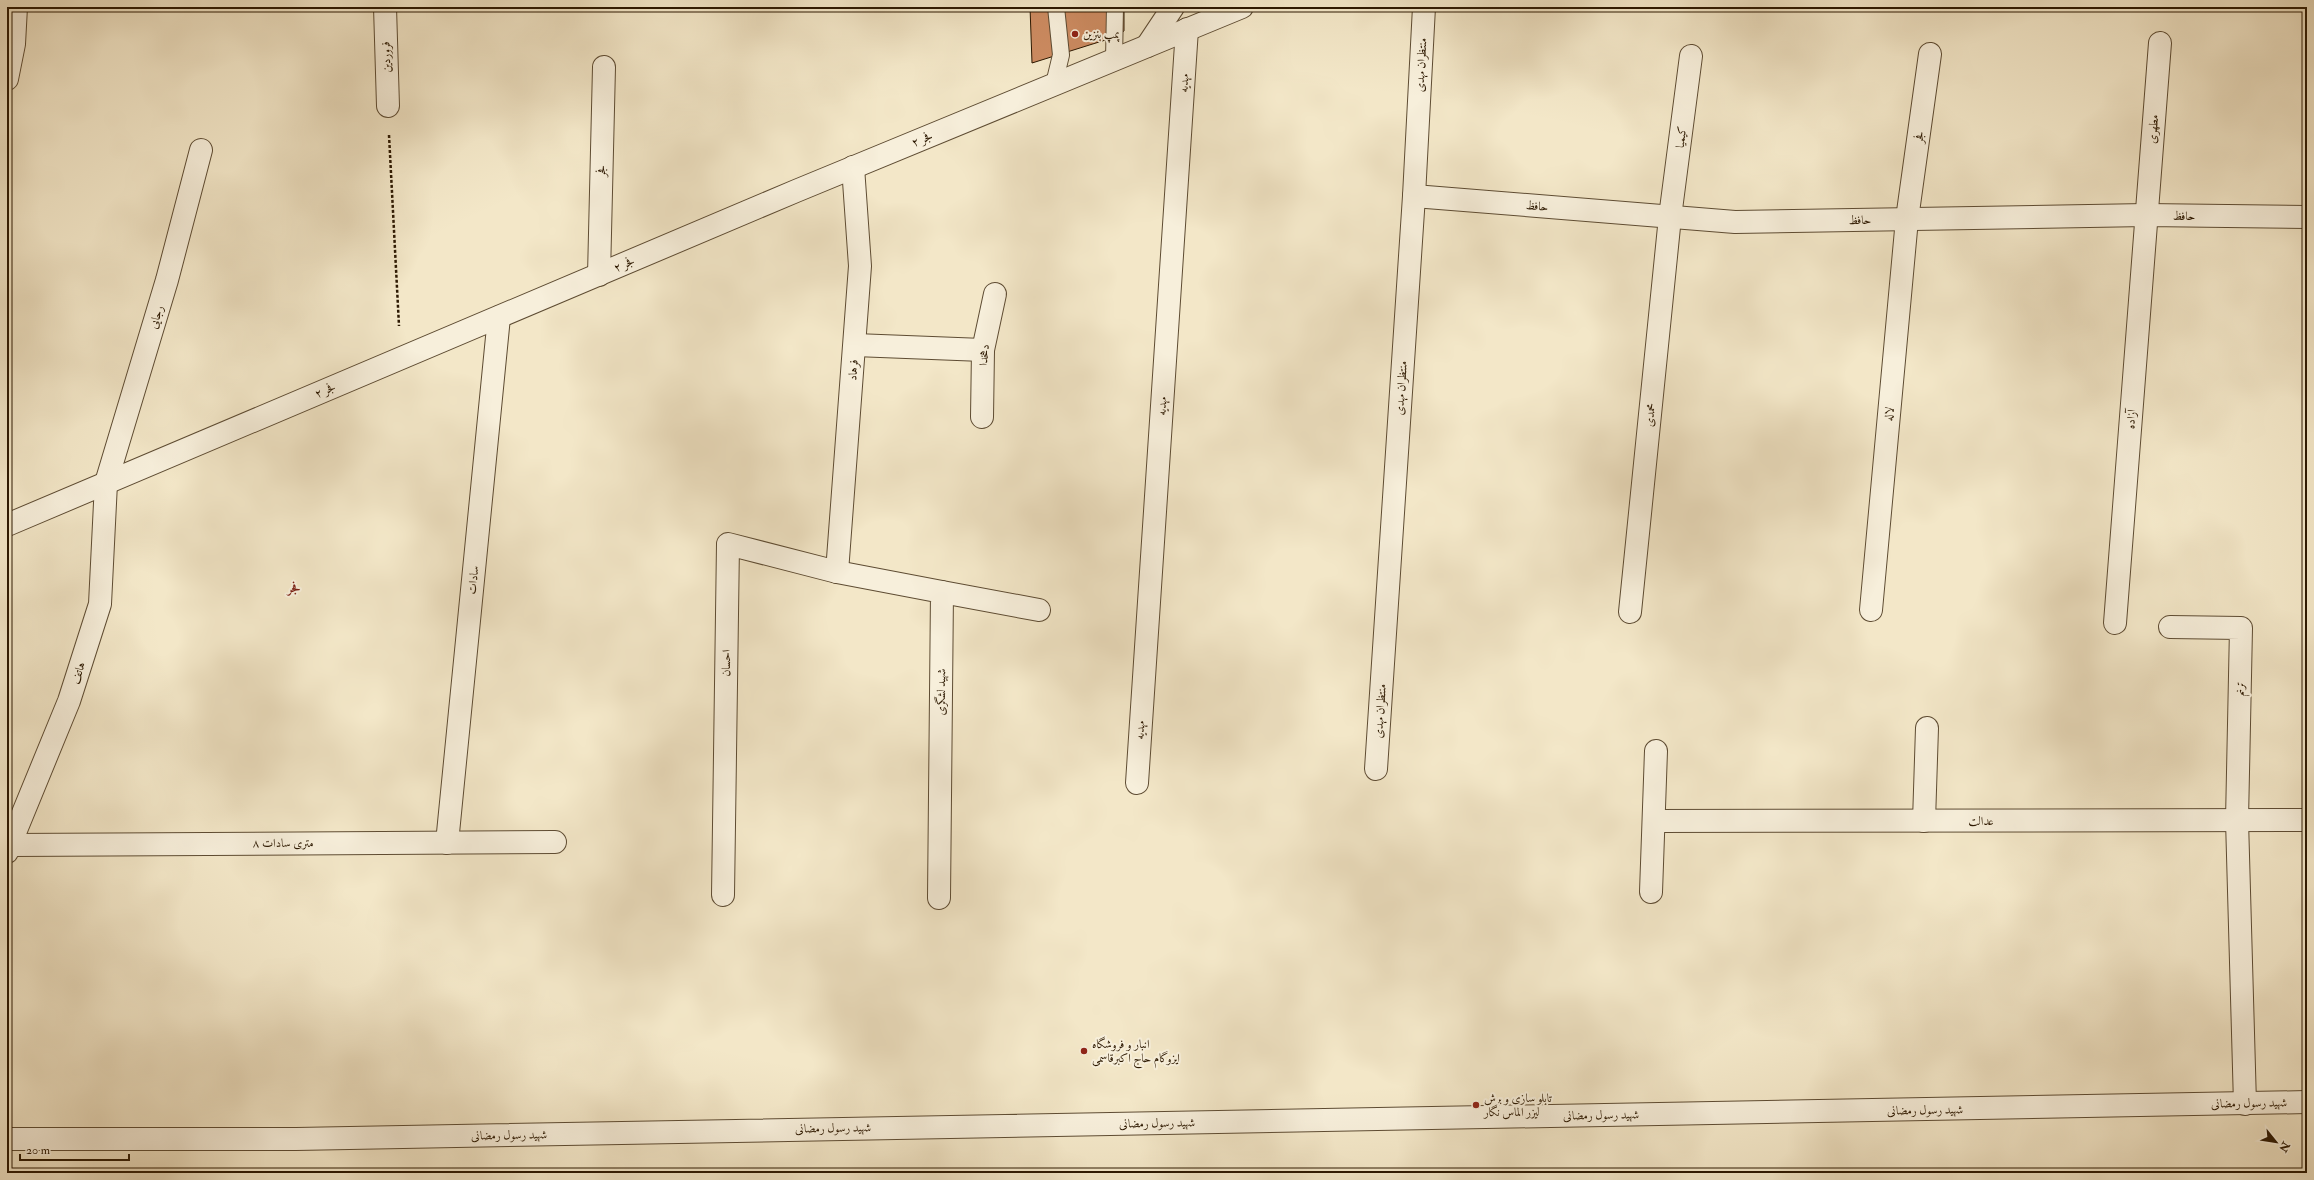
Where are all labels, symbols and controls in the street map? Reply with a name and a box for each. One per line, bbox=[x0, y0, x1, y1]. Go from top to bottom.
place label: پمپ بنزین bbox=[1083, 27, 1121, 43]
marker: پمپ بنزین bbox=[1070, 29, 1080, 39]
street label: منتظران مهدی bbox=[1413, 37, 1430, 93]
street label: فروردین bbox=[378, 41, 395, 73]
street label: مهدیه bbox=[1176, 73, 1193, 93]
street label: مطهری bbox=[2145, 114, 2162, 144]
street label: کیمیا bbox=[1673, 125, 1690, 149]
street label: فجر ۲ bbox=[909, 128, 935, 150]
street label: فجر bbox=[1911, 130, 1928, 146]
street label: فجر bbox=[594, 165, 609, 179]
street label: حافظ bbox=[1525, 198, 1549, 215]
street label: حافظ bbox=[2173, 209, 2195, 224]
street label: حافظ bbox=[1849, 213, 1871, 228]
street label: فجر ۲ bbox=[611, 253, 637, 276]
street label: رجایی bbox=[146, 303, 167, 331]
street label: دهخدا bbox=[976, 344, 993, 366]
street label: فرهاد bbox=[845, 359, 862, 381]
street label: منتظران مهدی bbox=[1392, 360, 1411, 416]
street label: فجر ۲ bbox=[312, 379, 338, 402]
street label: مهدیه bbox=[1154, 396, 1171, 416]
street label: محمدی bbox=[1642, 403, 1659, 428]
street label: لاله bbox=[1881, 406, 1898, 422]
street label: آزاده bbox=[2122, 407, 2140, 429]
street label: سادات bbox=[465, 565, 482, 595]
district label: فجر bbox=[286, 580, 301, 596]
street label: احسان bbox=[719, 649, 734, 677]
street label: هاتف bbox=[68, 660, 89, 686]
street label: شهید لشگری bbox=[934, 668, 949, 716]
street label: ترنم bbox=[2233, 681, 2251, 696]
street label: منتظران مهدی bbox=[1371, 683, 1390, 739]
street label: مهدیه bbox=[1132, 720, 1149, 740]
street label: عدالت bbox=[1968, 814, 1994, 829]
street label: ۸ متری سادات bbox=[252, 836, 314, 851]
place label: انبار و فروشگاه ایزوگام حاج اکبرقاسمی bbox=[1092, 1036, 1180, 1069]
marker: انبار و فروشگاه ایزوگام حاج اکبرقاسمی bbox=[1079, 1046, 1089, 1056]
place label: تابلو سازی و برش لیزر الماس نگار bbox=[1483, 1091, 1552, 1120]
street label: شهید رسول رمضانی bbox=[2211, 1095, 2287, 1112]
marker: تابلو سازی و برش لیزر الماس نگار bbox=[1471, 1100, 1481, 1110]
street label: شهید رسول رمضانی bbox=[1887, 1102, 1963, 1119]
street label: شهید رسول رمضانی bbox=[1563, 1107, 1639, 1124]
street label: شهید رسول رمضانی bbox=[1119, 1115, 1195, 1132]
street label: شهید رسول رمضانی bbox=[795, 1120, 871, 1137]
north arrow bbox=[2256, 1122, 2296, 1162]
street label: شهید رسول رمضانی bbox=[471, 1127, 547, 1144]
scale bar bbox=[20, 1136, 129, 1162]
text: N bbox=[2276, 1138, 2293, 1155]
text: 20 m bbox=[26, 1143, 51, 1158]

